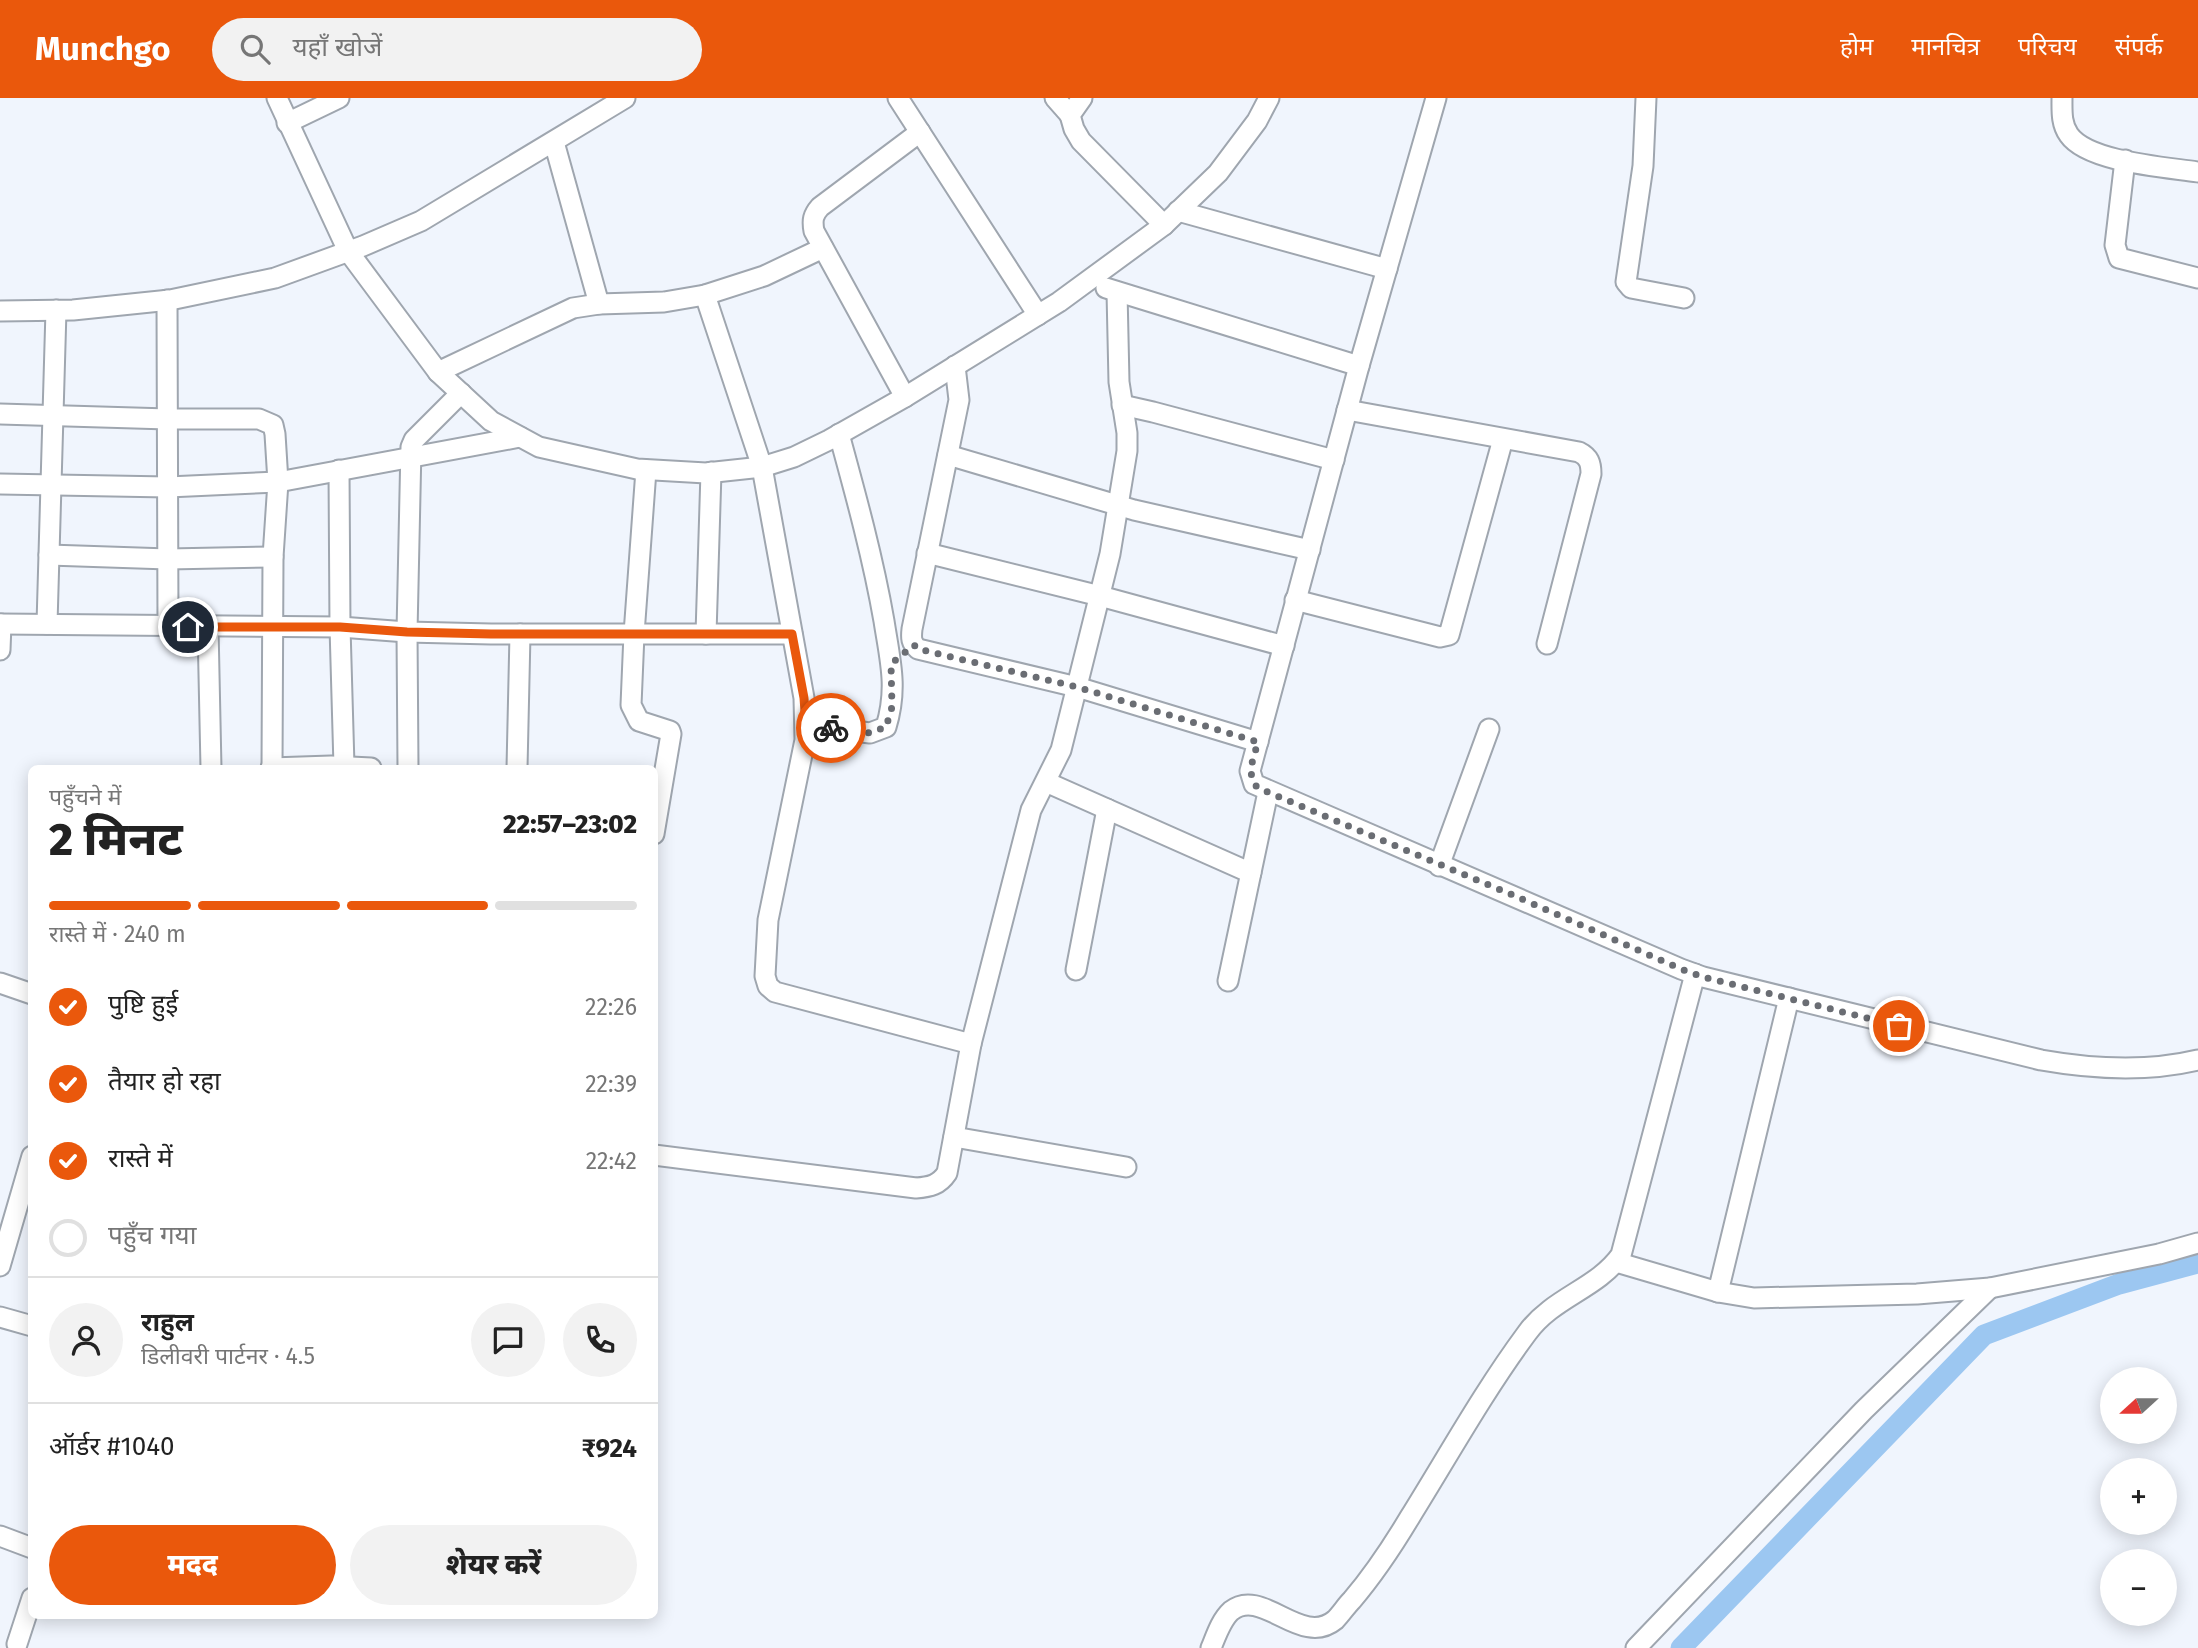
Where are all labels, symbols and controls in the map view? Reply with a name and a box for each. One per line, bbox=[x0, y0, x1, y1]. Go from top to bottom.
search box bbox=[212, 18, 702, 81]
text: Munchgo bbox=[35, 29, 170, 69]
icon: search bbox=[236, 30, 274, 68]
text: यहाँ खोजें bbox=[292, 32, 382, 63]
text: होम bbox=[1840, 33, 1873, 61]
text: मानचित्र bbox=[1911, 33, 1980, 61]
text: परिचय bbox=[2018, 33, 2077, 61]
text: संपर्क bbox=[2115, 33, 2163, 61]
pin bbox=[158, 597, 218, 657]
icon: home bbox=[169, 608, 207, 646]
courier bbox=[796, 693, 866, 763]
icon: bike bbox=[812, 709, 850, 747]
text: पहुँचने में bbox=[49, 783, 122, 811]
text: 22:57–23:02 bbox=[503, 809, 637, 840]
text: 2 मिनट bbox=[49, 812, 183, 867]
text: रास्ते में · 240 m bbox=[49, 920, 186, 948]
icon: check bbox=[49, 988, 87, 1026]
text: पुष्टि हुई bbox=[108, 989, 178, 1020]
text: 22:26 bbox=[585, 993, 637, 1021]
pin bbox=[1869, 996, 1929, 1056]
icon: bag bbox=[1880, 1007, 1918, 1045]
icon: check bbox=[49, 1065, 87, 1103]
text: तैयार हो रहा bbox=[108, 1066, 221, 1097]
text: 22:39 bbox=[585, 1070, 637, 1098]
icon: check bbox=[49, 1142, 87, 1180]
text: रास्ते में bbox=[108, 1143, 173, 1174]
text: 22:42 bbox=[586, 1147, 637, 1175]
text: पहुँच गया bbox=[108, 1220, 196, 1251]
button: person bbox=[49, 1303, 123, 1377]
button: chat bbox=[471, 1303, 545, 1377]
button: phone bbox=[563, 1303, 637, 1377]
text: राहुल bbox=[141, 1307, 194, 1338]
text: डिलीवरी पार्टनर · 4.5 bbox=[141, 1342, 315, 1370]
north arrow bbox=[2100, 1367, 2177, 1444]
map controls bbox=[2100, 1367, 2177, 1626]
text: ऑर्डर #1040 bbox=[49, 1431, 175, 1462]
text: ₹924 bbox=[582, 1433, 637, 1464]
button: + bbox=[2100, 1458, 2177, 1535]
button: मदद bbox=[49, 1525, 336, 1605]
button: शेयर करें bbox=[350, 1525, 637, 1605]
button: − bbox=[2100, 1549, 2177, 1626]

